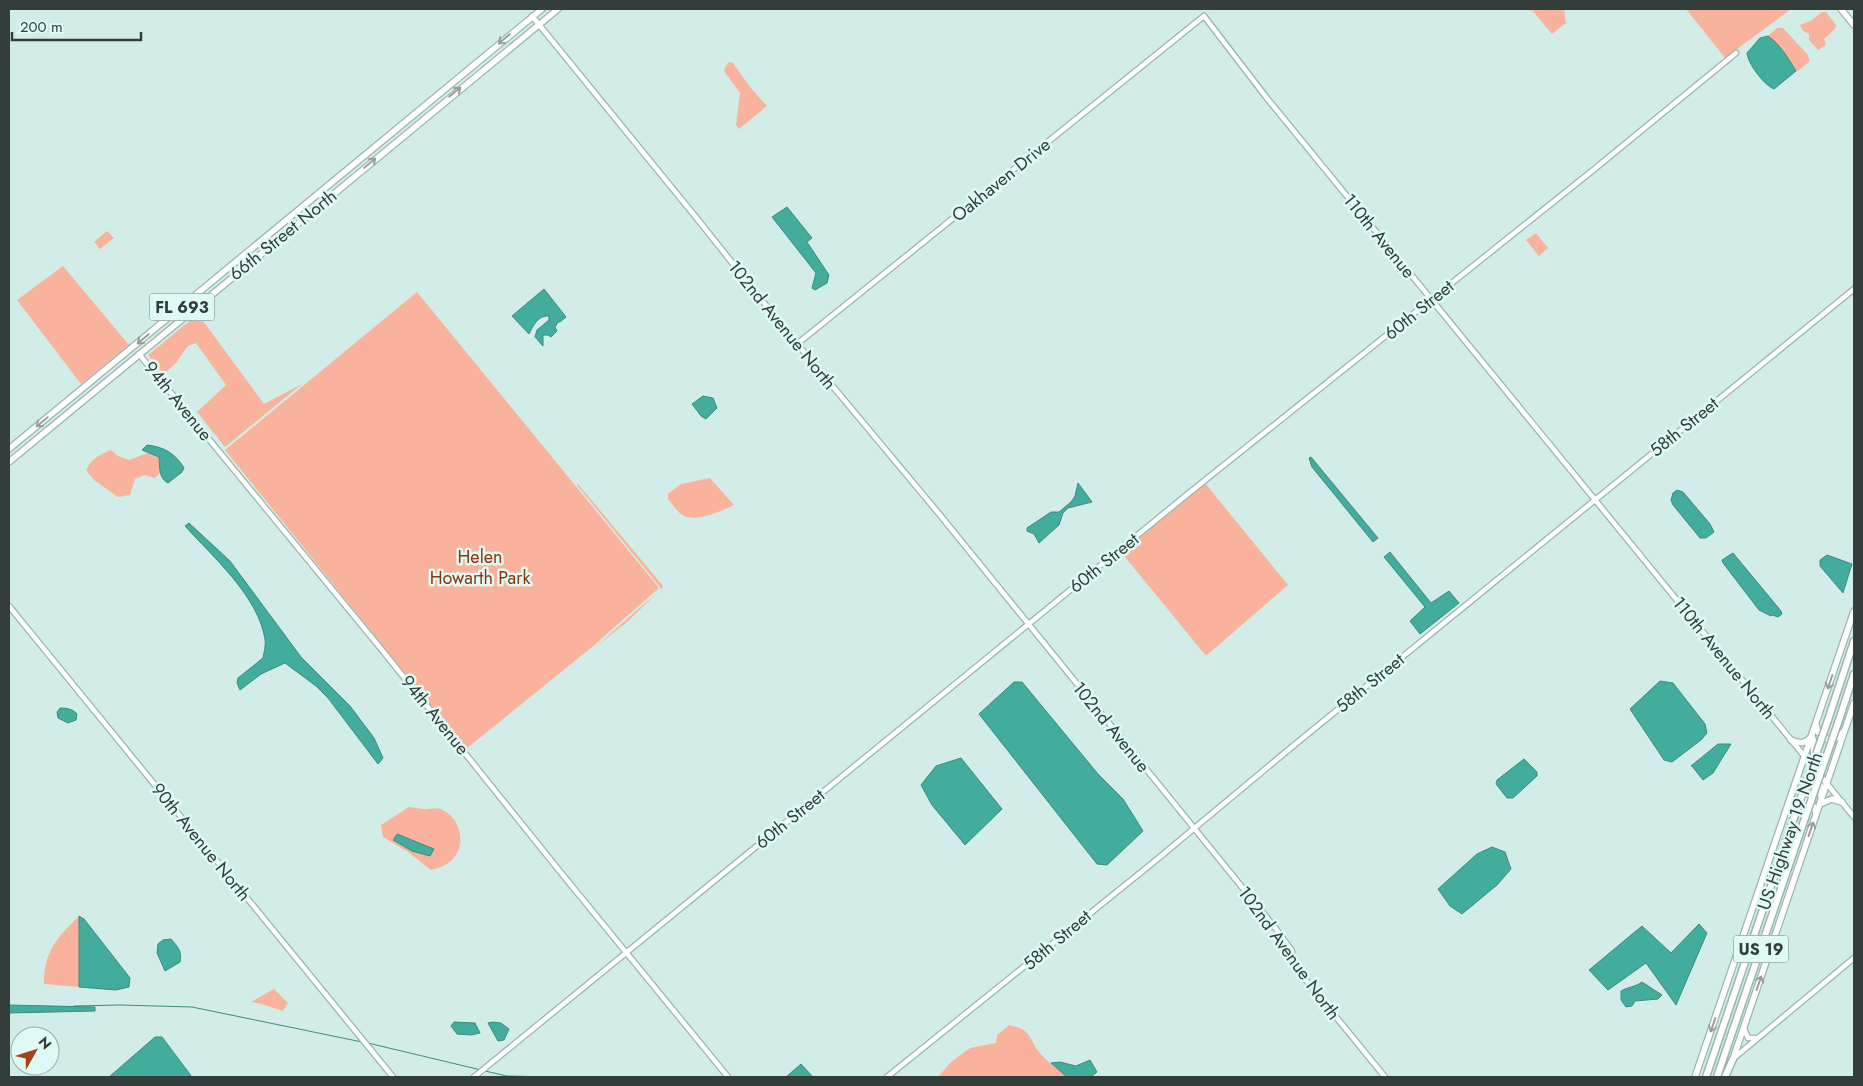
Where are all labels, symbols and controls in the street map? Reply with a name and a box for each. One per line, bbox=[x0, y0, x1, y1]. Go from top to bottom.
scale bar bbox=[12, 10, 141, 42]
text: 200 m bbox=[20, 16, 63, 38]
one-way arrow bbox=[498, 34, 511, 45]
one-way arrow bbox=[448, 87, 461, 98]
street label: Oakhaven Drive bbox=[946, 132, 1056, 228]
one-way arrow bbox=[363, 157, 376, 168]
street label: 66th Street North bbox=[224, 183, 342, 287]
street label: 110th Avenue bbox=[1337, 188, 1421, 284]
street label: 102nd Avenue North bbox=[722, 255, 842, 395]
street label: 60th Street bbox=[1378, 273, 1460, 346]
road number: FL 693 bbox=[150, 294, 214, 320]
one-way arrow bbox=[136, 334, 149, 345]
street label: 94th Avenue bbox=[138, 355, 218, 447]
street label: 58th Street bbox=[1644, 391, 1725, 463]
one-way arrow bbox=[36, 416, 49, 427]
street label: 60th Street bbox=[1063, 526, 1145, 599]
park label: Helen Howarth Park bbox=[430, 544, 530, 591]
street label: 110th Avenue North bbox=[1666, 591, 1782, 725]
street label: 58th Street bbox=[1330, 647, 1411, 719]
street label: 94th Avenue bbox=[395, 669, 475, 761]
one-way arrow bbox=[1825, 674, 1835, 690]
street label: 102nd Avenue bbox=[1066, 676, 1156, 778]
street label: US Highway 19 North bbox=[1751, 749, 1829, 913]
street label: 90th Avenue North bbox=[145, 777, 257, 907]
street label: 60th Street bbox=[749, 782, 831, 855]
one-way arrow bbox=[1807, 821, 1817, 837]
street label: 102nd Avenue North bbox=[1232, 881, 1346, 1025]
street label: 58th Street bbox=[1017, 903, 1097, 976]
road number: US 19 bbox=[1734, 936, 1788, 962]
one-way arrow bbox=[1755, 975, 1764, 991]
one-way arrow bbox=[1708, 1017, 1717, 1032]
north arrow bbox=[10, 1026, 60, 1076]
text: N bbox=[34, 1032, 56, 1053]

